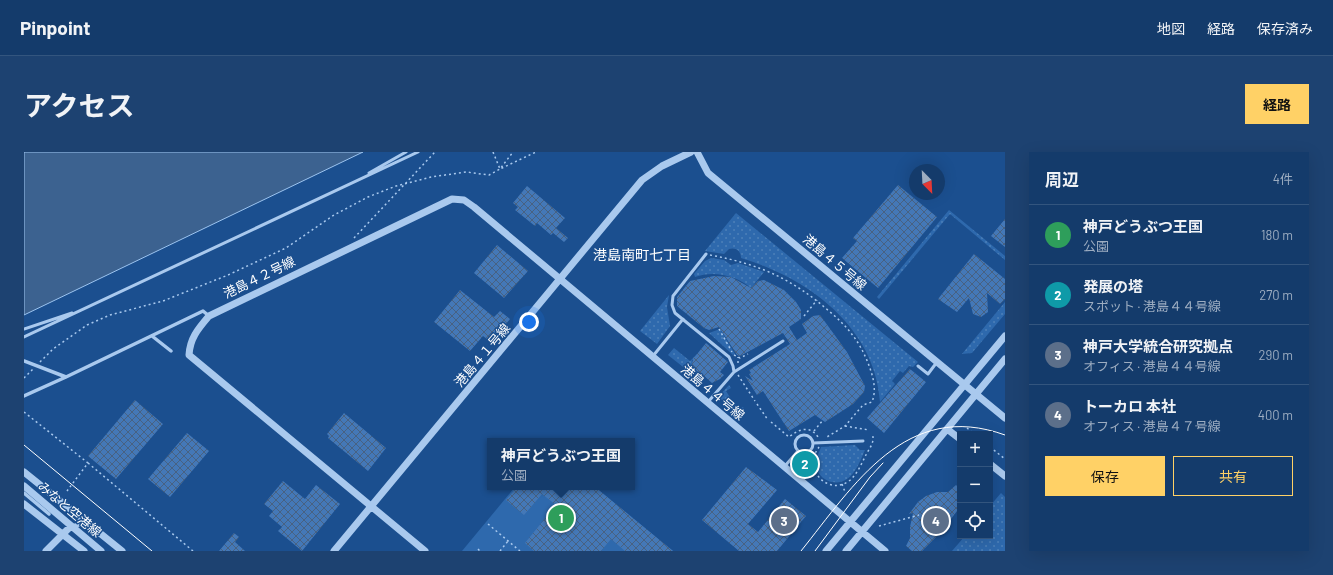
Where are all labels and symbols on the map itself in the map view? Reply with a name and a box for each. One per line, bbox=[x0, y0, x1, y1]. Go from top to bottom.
north arrow bbox=[909, 164, 945, 200]
street label: 港島４５号線 bbox=[800, 231, 870, 293]
district label: 港島南町七丁目 bbox=[593, 246, 691, 263]
street label: 港島４２号線 bbox=[220, 253, 298, 301]
your location bbox=[519, 312, 539, 332]
street label: 港島４１号線 bbox=[451, 320, 513, 390]
street label: 港島４４号線 bbox=[678, 361, 748, 423]
pin: 2 bbox=[792, 449, 818, 479]
street label: みなと空港線 bbox=[35, 478, 105, 540]
pin: 1 bbox=[548, 503, 574, 533]
pin: 3 bbox=[771, 506, 797, 536]
pin: 4 bbox=[923, 506, 949, 536]

